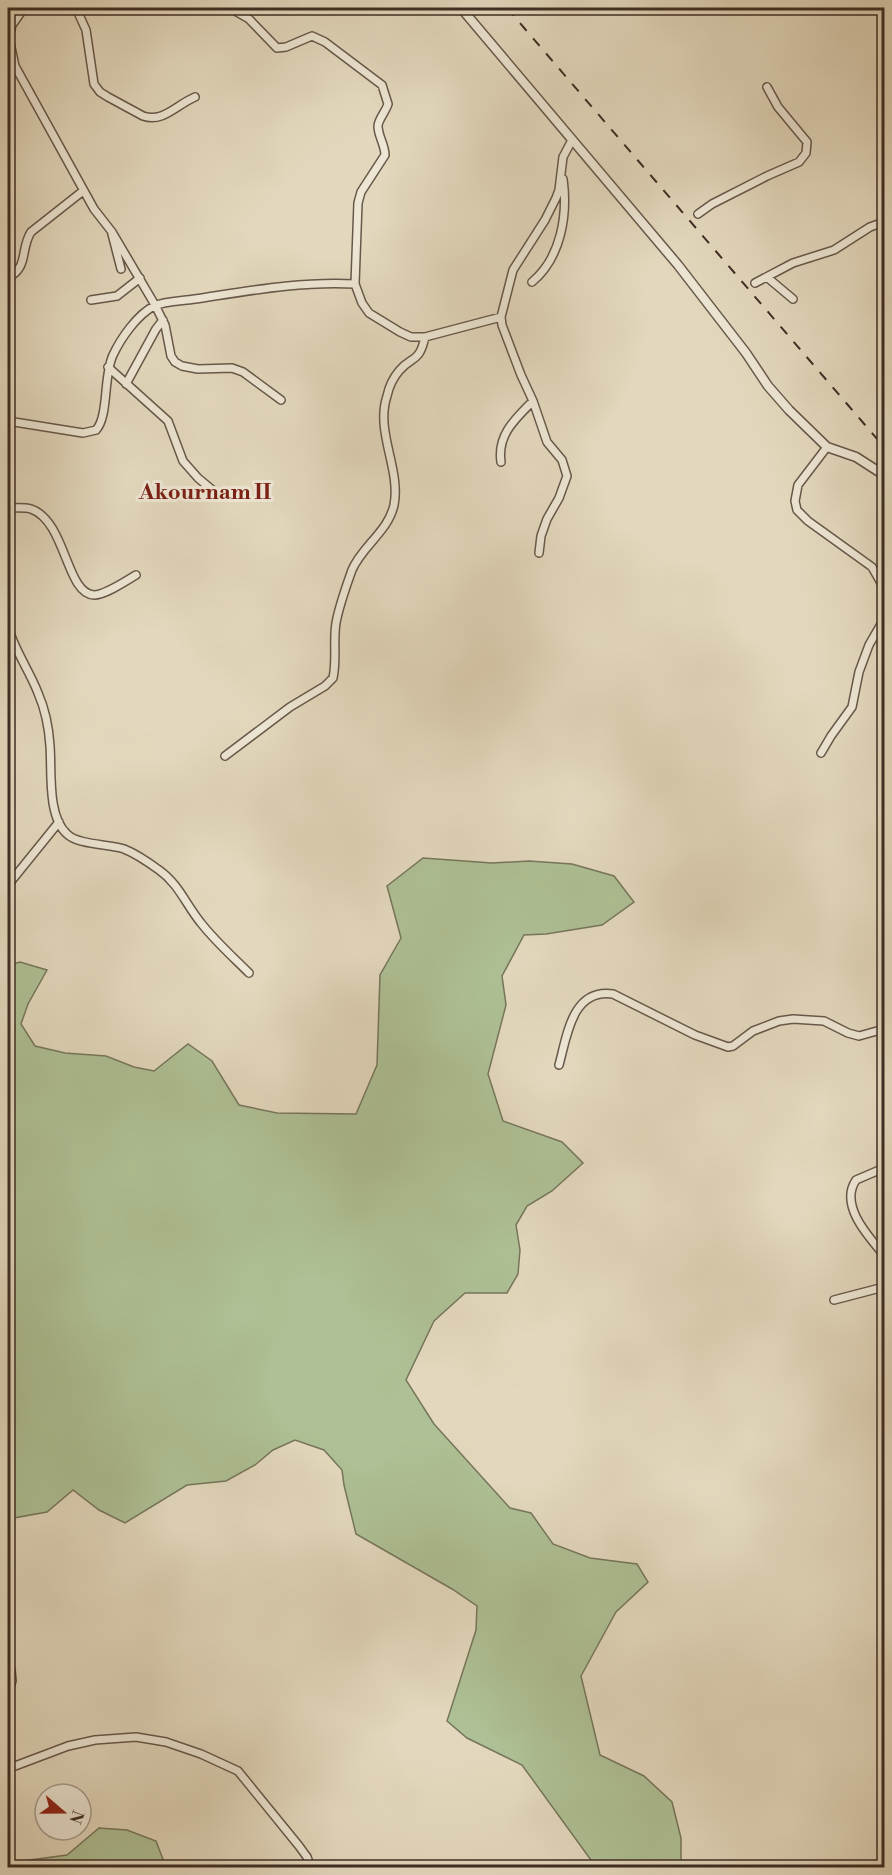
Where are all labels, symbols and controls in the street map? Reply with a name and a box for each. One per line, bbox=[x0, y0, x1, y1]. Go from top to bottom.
district label: Akournam II bbox=[138, 479, 272, 506]
north arrow bbox=[33, 1782, 93, 1842]
text: N bbox=[64, 1807, 88, 1826]

